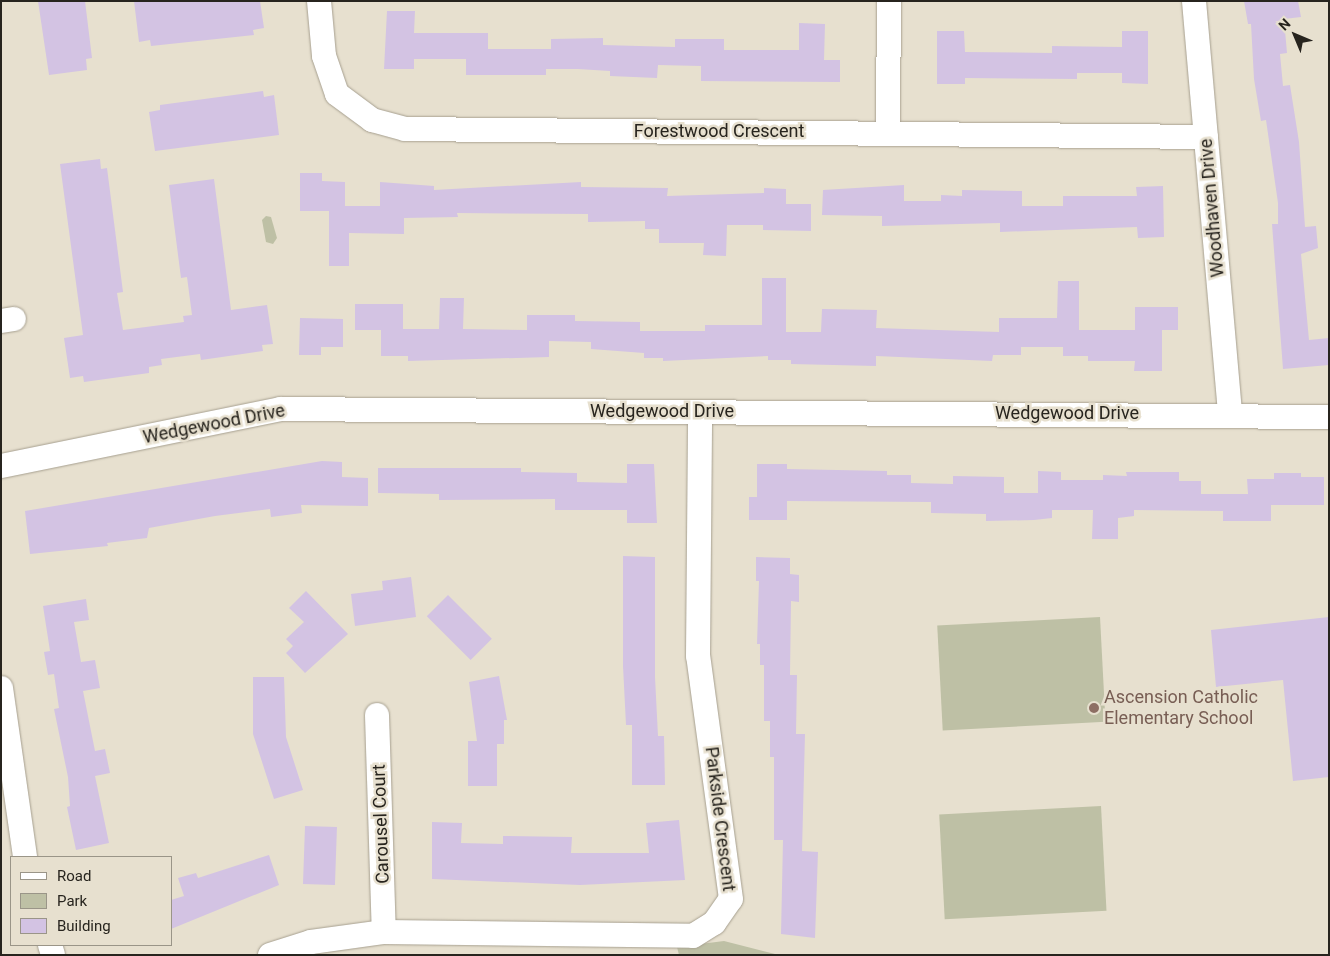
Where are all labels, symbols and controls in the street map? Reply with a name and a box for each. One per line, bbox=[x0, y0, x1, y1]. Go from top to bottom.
north arrow bbox=[1270, 10, 1320, 60]
text: N bbox=[1275, 15, 1294, 34]
street label: Forestwood Crescent bbox=[634, 120, 804, 142]
street label: Woodhaven Drive bbox=[1195, 138, 1229, 278]
street label: Wedgewood Drive bbox=[141, 400, 287, 448]
street label: Wedgewood Drive bbox=[590, 400, 734, 422]
street label: Wedgewood Drive bbox=[995, 402, 1139, 424]
place label: Ascension Catholic Elementary School bbox=[1104, 687, 1258, 730]
marker: Ascension Catholic Elementary School bbox=[1088, 702, 1100, 714]
street label: Parkside Crescent bbox=[700, 746, 740, 892]
street label: Carousel Court bbox=[368, 764, 394, 884]
legend bbox=[10, 856, 172, 946]
text: Road bbox=[57, 867, 91, 885]
text: Park bbox=[57, 892, 87, 910]
text: Building bbox=[57, 917, 111, 935]

